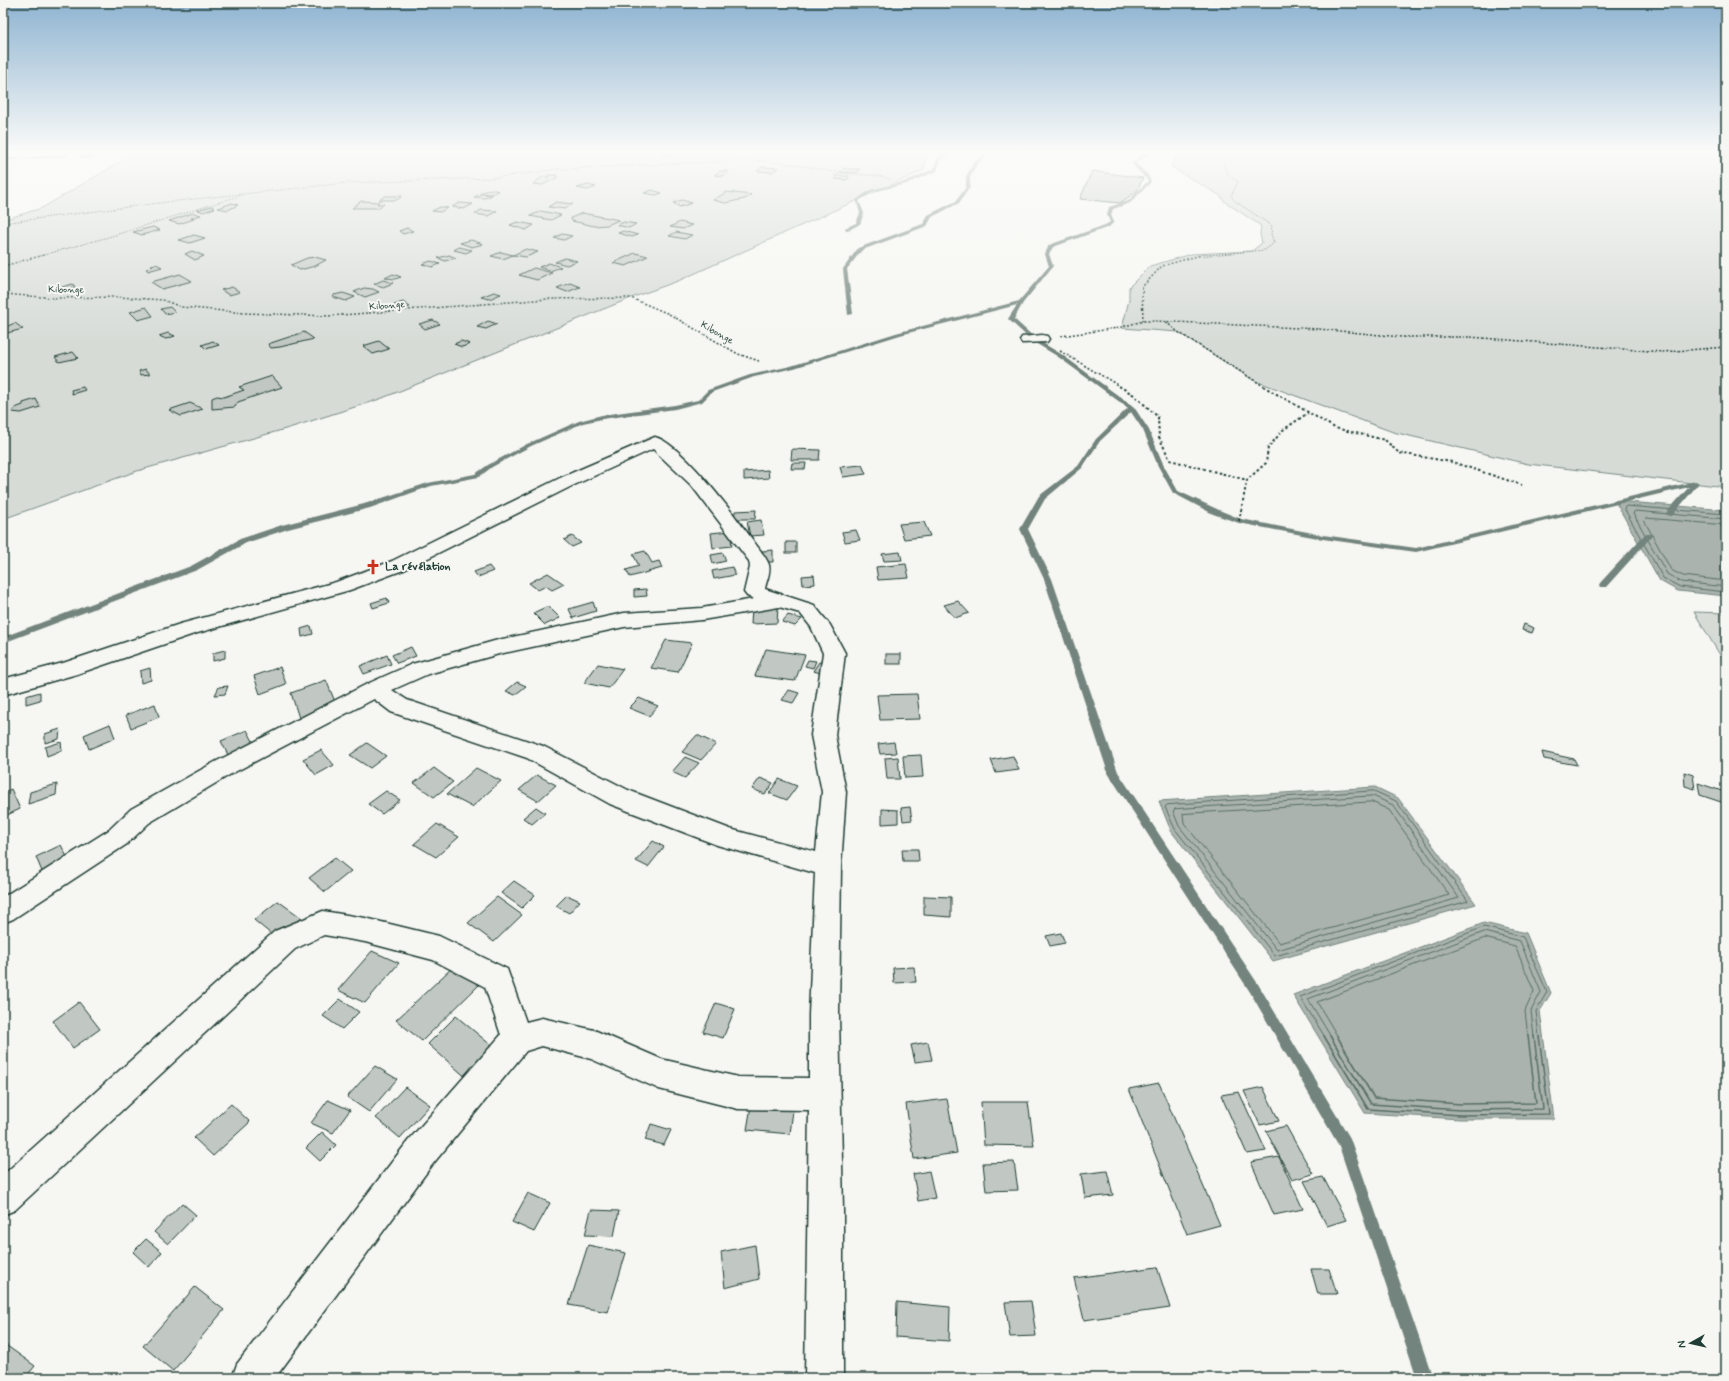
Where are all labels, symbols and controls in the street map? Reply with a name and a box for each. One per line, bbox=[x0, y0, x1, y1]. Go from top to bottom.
street label: Kibonge bbox=[48, 283, 84, 297]
street label: Kibonge bbox=[369, 298, 406, 314]
street label: Kibonge bbox=[698, 318, 736, 348]
church icon: La révélation bbox=[364, 558, 382, 576]
place label: La révélation bbox=[385, 559, 451, 575]
north arrow bbox=[1671, 1323, 1711, 1363]
text: N bbox=[1675, 1340, 1690, 1349]

